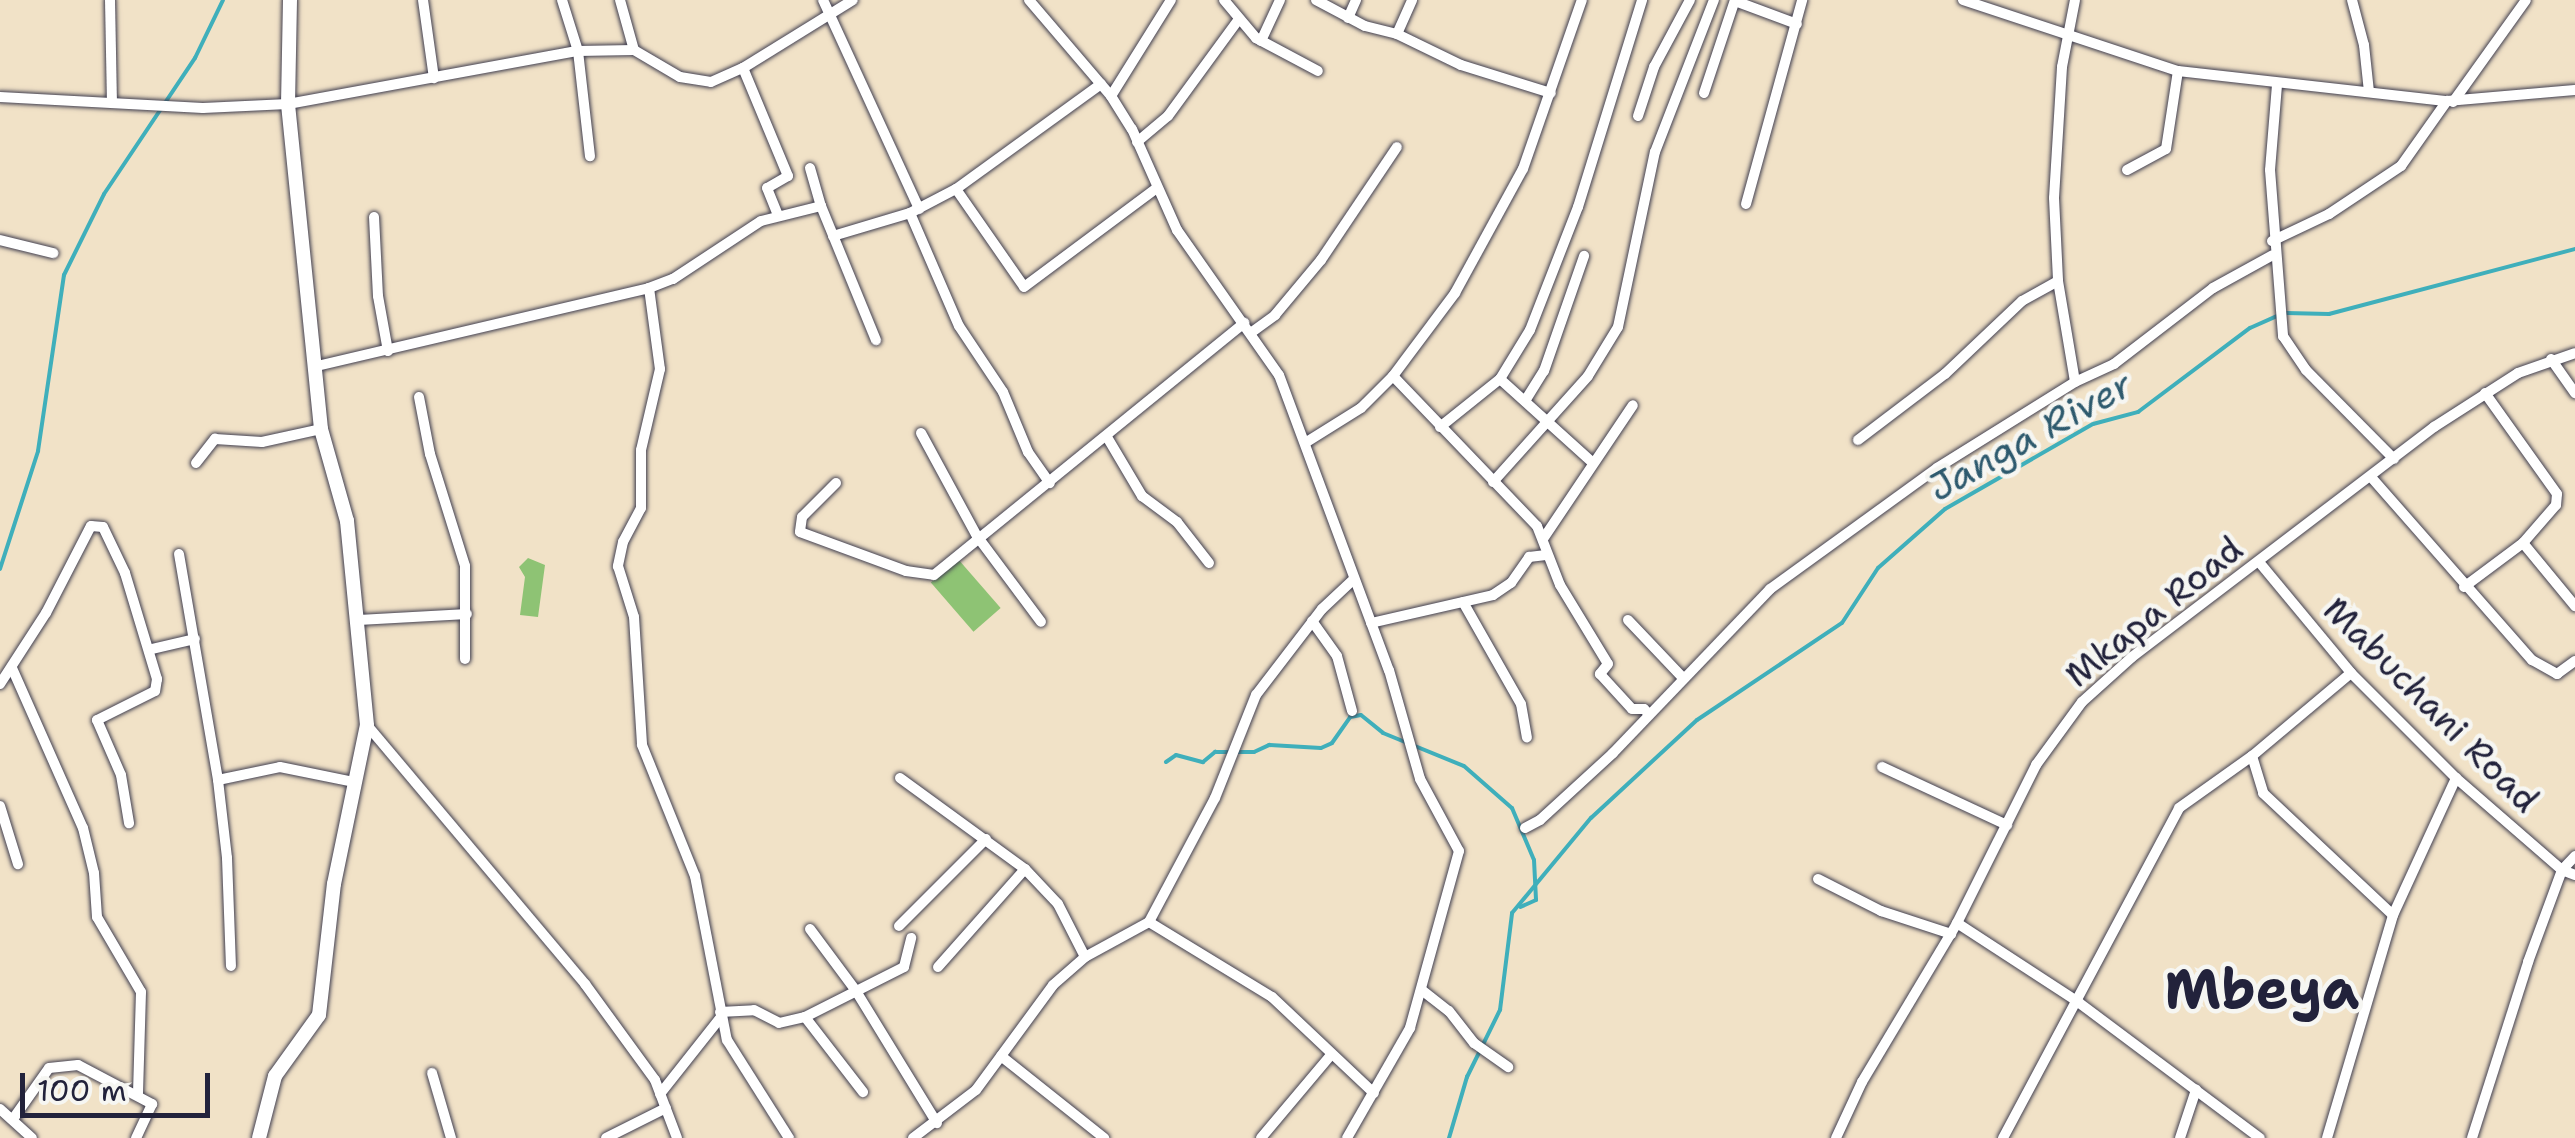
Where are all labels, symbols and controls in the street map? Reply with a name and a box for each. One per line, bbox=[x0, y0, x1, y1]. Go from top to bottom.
water label: Janga River bbox=[1920, 361, 2140, 511]
street label: Mkapa Road bbox=[2057, 528, 2251, 696]
street label: Mabuchani Road bbox=[2315, 589, 2547, 821]
district label: Mbeya bbox=[2165, 957, 2359, 1023]
scale bar bbox=[25, 1053, 215, 1115]
text: 100 m bbox=[37, 1070, 127, 1111]

